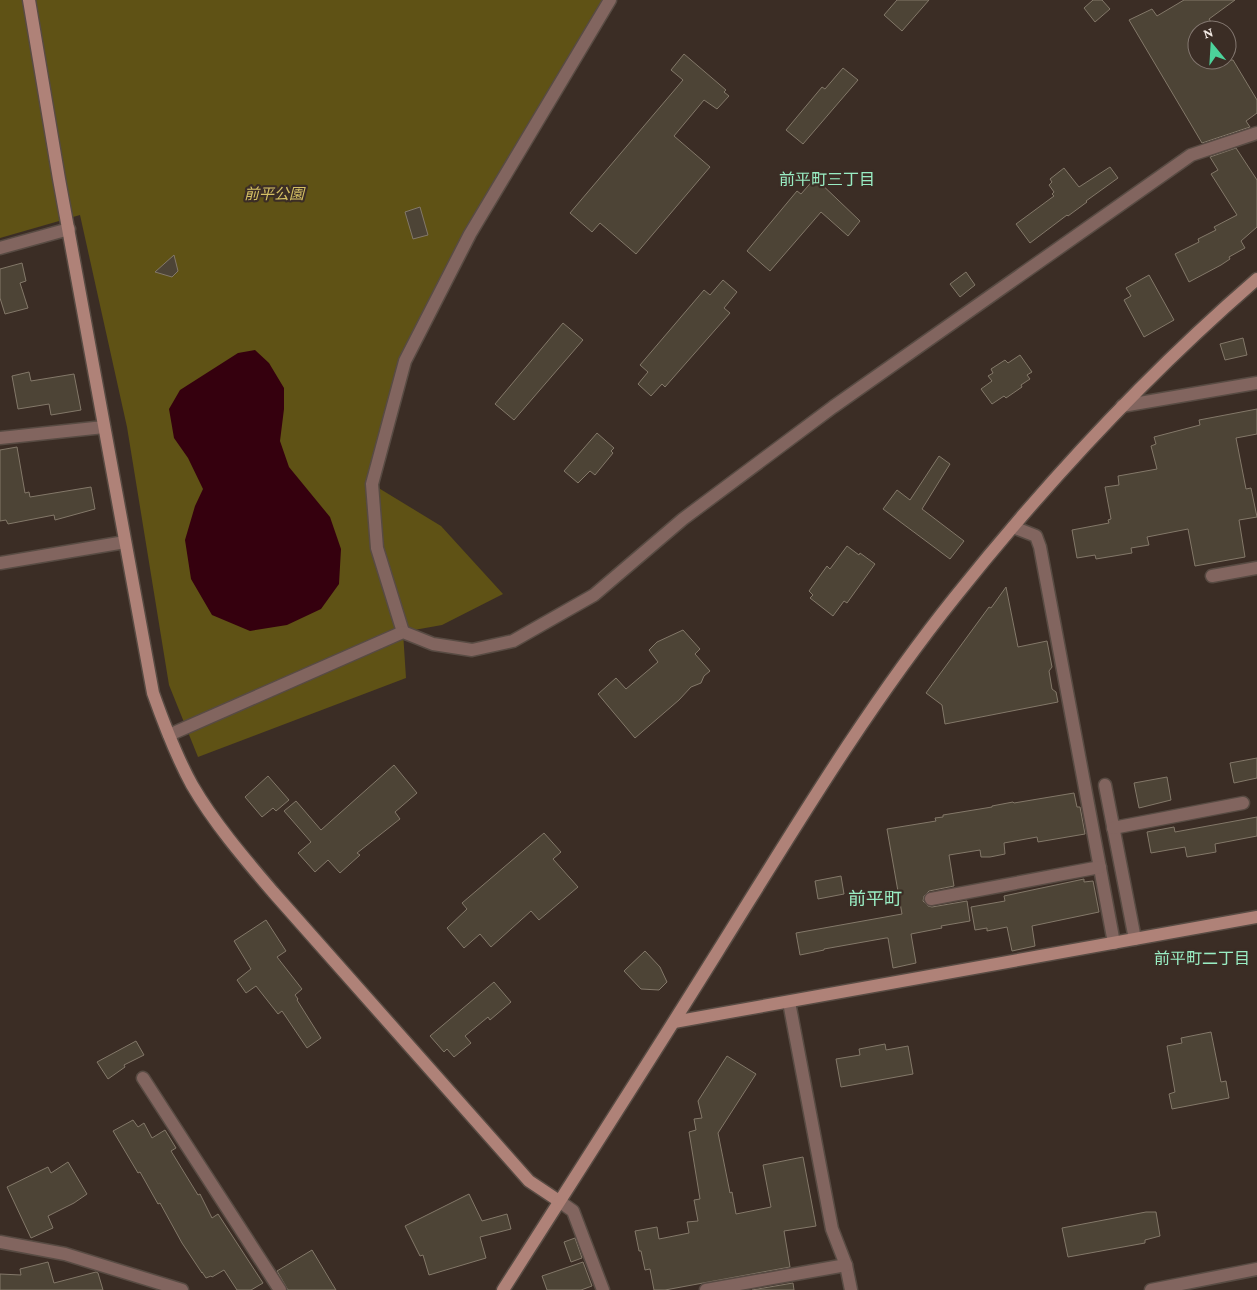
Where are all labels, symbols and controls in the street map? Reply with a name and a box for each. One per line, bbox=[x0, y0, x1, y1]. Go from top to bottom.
north arrow bbox=[1187, 20, 1237, 70]
text: N bbox=[1201, 23, 1215, 42]
district label: 前平町三丁目 bbox=[779, 171, 875, 188]
park label: 前平公園 bbox=[244, 186, 306, 202]
district label: 前平町 bbox=[848, 889, 902, 909]
district label: 前平町二丁目 bbox=[1154, 950, 1250, 967]

